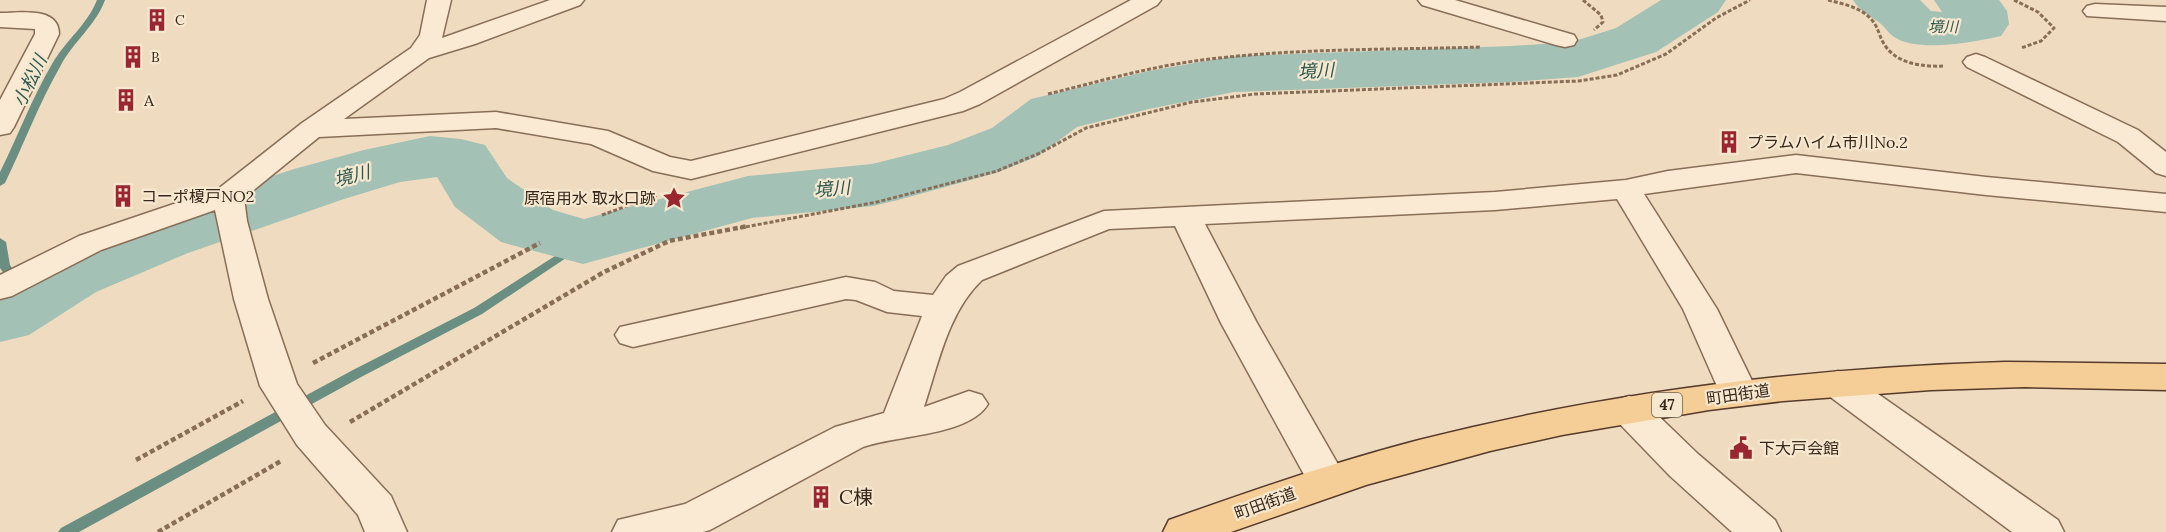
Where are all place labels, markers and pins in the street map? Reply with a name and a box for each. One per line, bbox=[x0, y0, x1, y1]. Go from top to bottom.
building icon: C bbox=[144, 7, 170, 33]
place label: C bbox=[175, 11, 185, 29]
building icon: B bbox=[120, 44, 146, 70]
place label: B bbox=[151, 48, 160, 66]
building icon: A bbox=[113, 87, 139, 113]
place label: A bbox=[143, 90, 155, 110]
building icon: プラムハイム市川No.2 bbox=[1716, 129, 1742, 155]
place label: プラムハイム市川No.2 bbox=[1747, 132, 1908, 152]
building icon: コーポ榎戸NO2 bbox=[110, 183, 136, 209]
place icon: 原宿用水 取水口跡 bbox=[661, 185, 687, 211]
place label: コーポ榎戸NO2 bbox=[141, 186, 254, 206]
place label: 原宿用水 取水口跡 bbox=[524, 188, 656, 208]
public building icon: 下大戸会館 bbox=[1728, 435, 1754, 461]
place label: 下大戸会館 bbox=[1759, 438, 1839, 458]
building icon: C棟 bbox=[808, 484, 834, 510]
place label: C棟 bbox=[839, 484, 873, 509]

